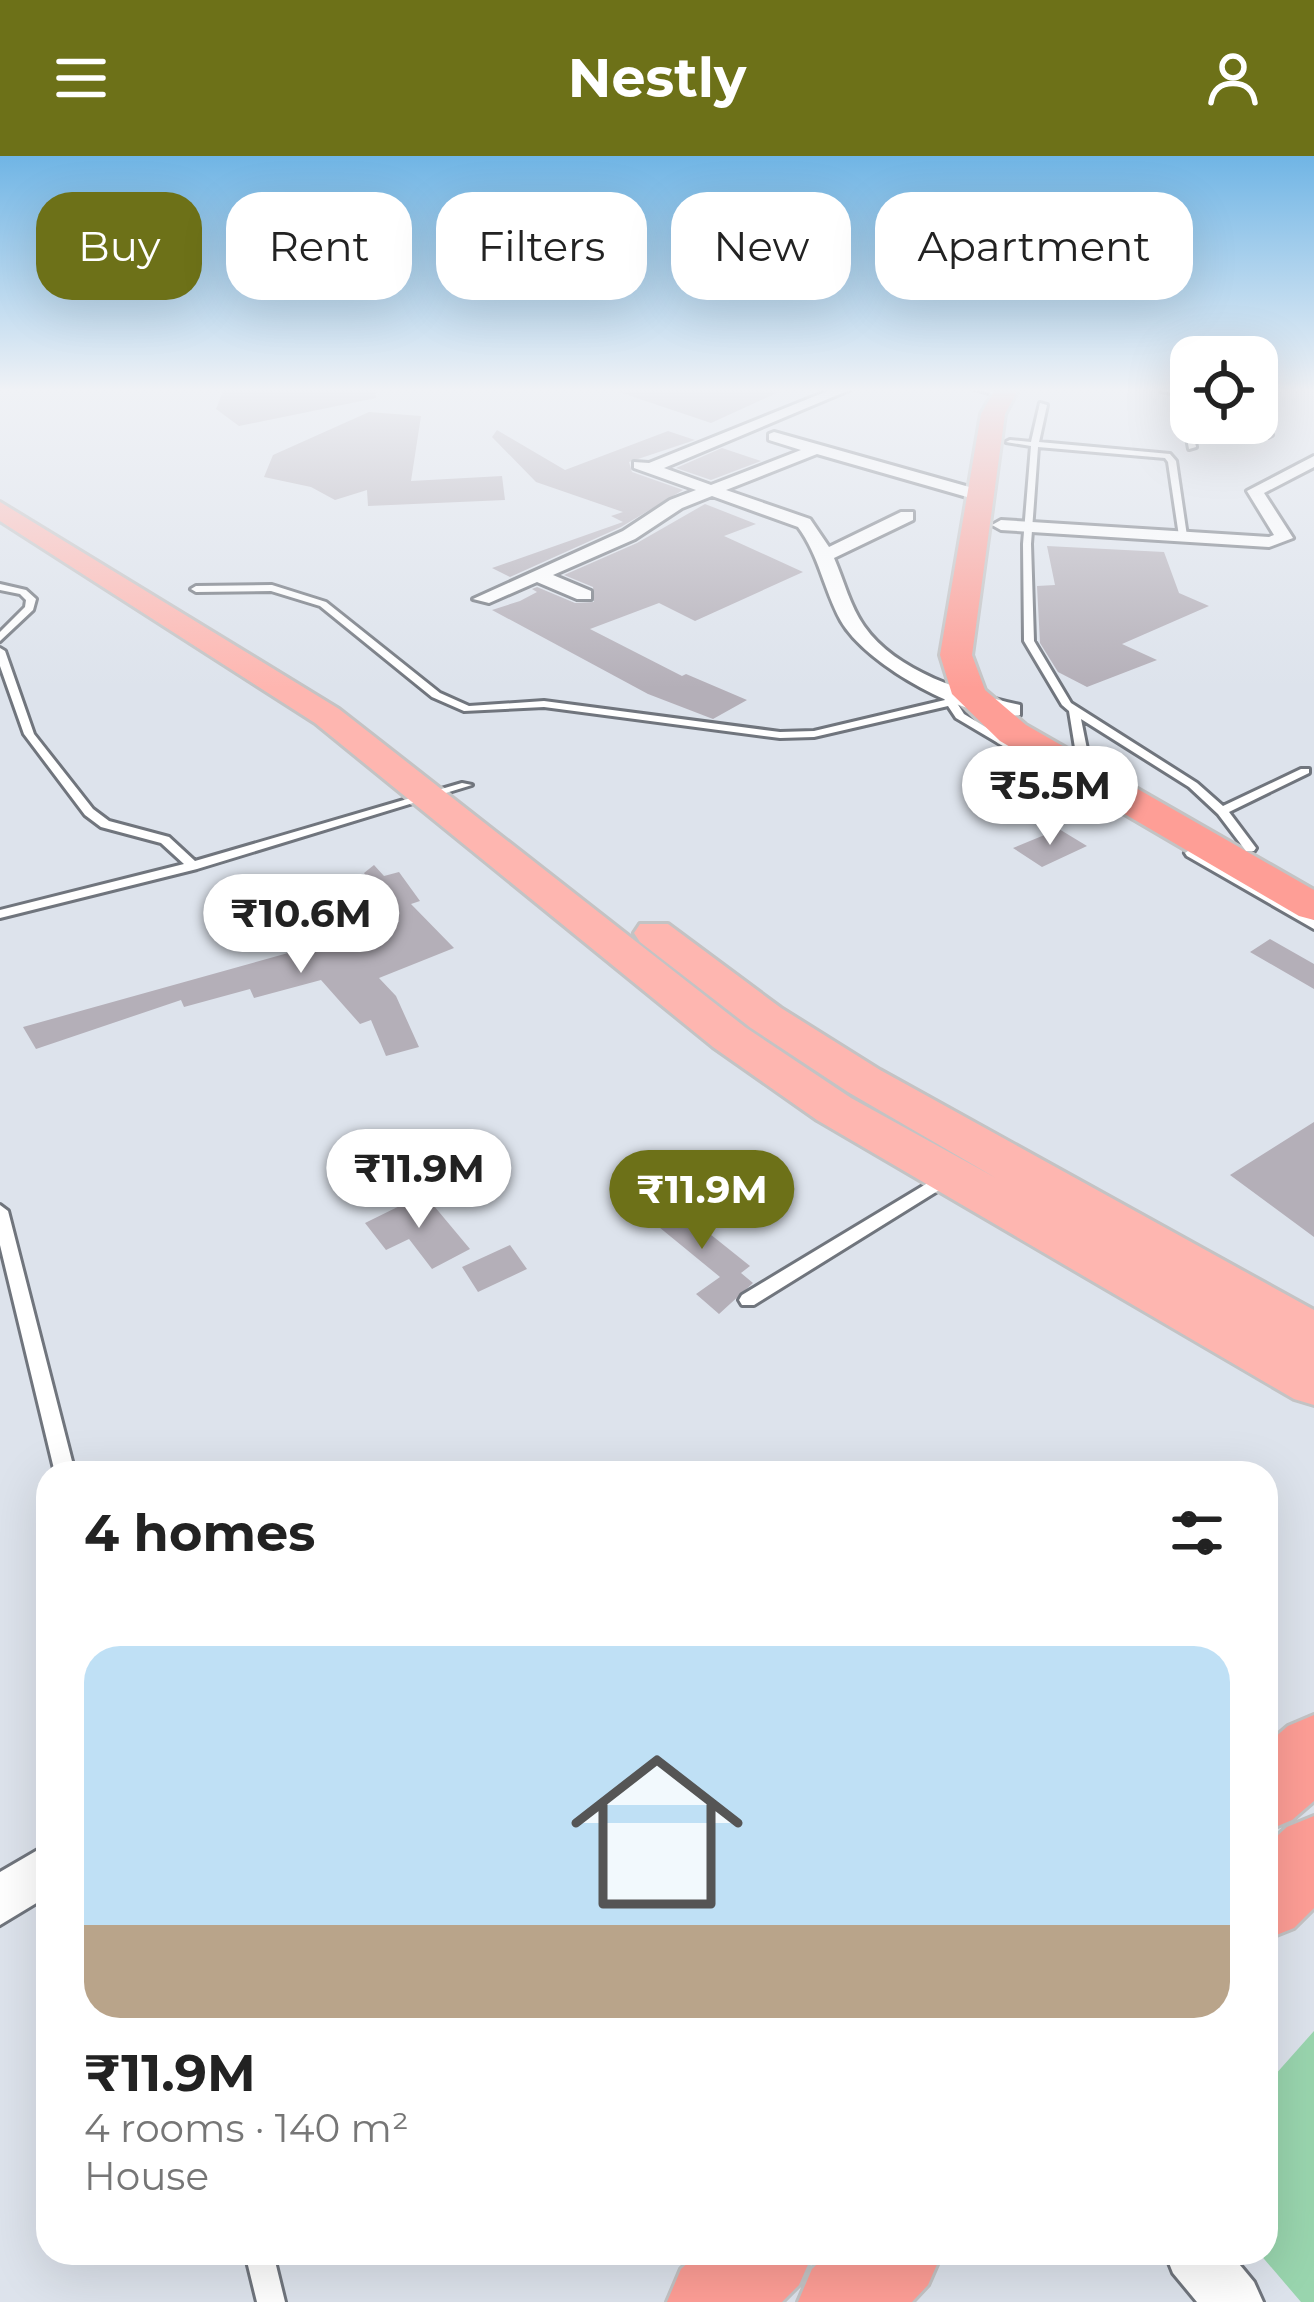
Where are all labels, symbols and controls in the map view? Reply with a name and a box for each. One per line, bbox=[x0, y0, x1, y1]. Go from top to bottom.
icon: menu bbox=[48, 45, 114, 111]
text: Nestly bbox=[568, 45, 746, 111]
icon: person bbox=[1200, 45, 1266, 111]
chip: Buy bbox=[36, 192, 202, 300]
chip: Rent bbox=[226, 192, 412, 300]
chip: Filters bbox=[436, 192, 647, 300]
chip: New bbox=[671, 192, 851, 300]
chip: Apartment bbox=[875, 192, 1193, 300]
map controls bbox=[1170, 336, 1278, 444]
button: locate bbox=[1170, 336, 1278, 444]
pin: ₹5.5M bbox=[966, 746, 1134, 848]
text: ₹5.5M bbox=[989, 761, 1111, 809]
pin: ₹10.6M bbox=[203, 874, 399, 976]
text: ₹10.6M bbox=[230, 889, 372, 937]
pin: ₹11.9M bbox=[321, 1129, 517, 1231]
text: ₹11.9M bbox=[353, 1144, 485, 1192]
pin: ₹11.9M bbox=[604, 1150, 800, 1252]
text: ₹11.9M bbox=[636, 1165, 768, 1213]
icon: filters bbox=[1164, 1500, 1230, 1566]
text: 4 homes bbox=[84, 1502, 315, 1564]
icon: home bbox=[549, 1724, 765, 1940]
text: ₹11.9M bbox=[84, 2042, 256, 2104]
text: 4 rooms · 140 m² bbox=[84, 2104, 409, 2152]
text: House bbox=[84, 2152, 209, 2200]

